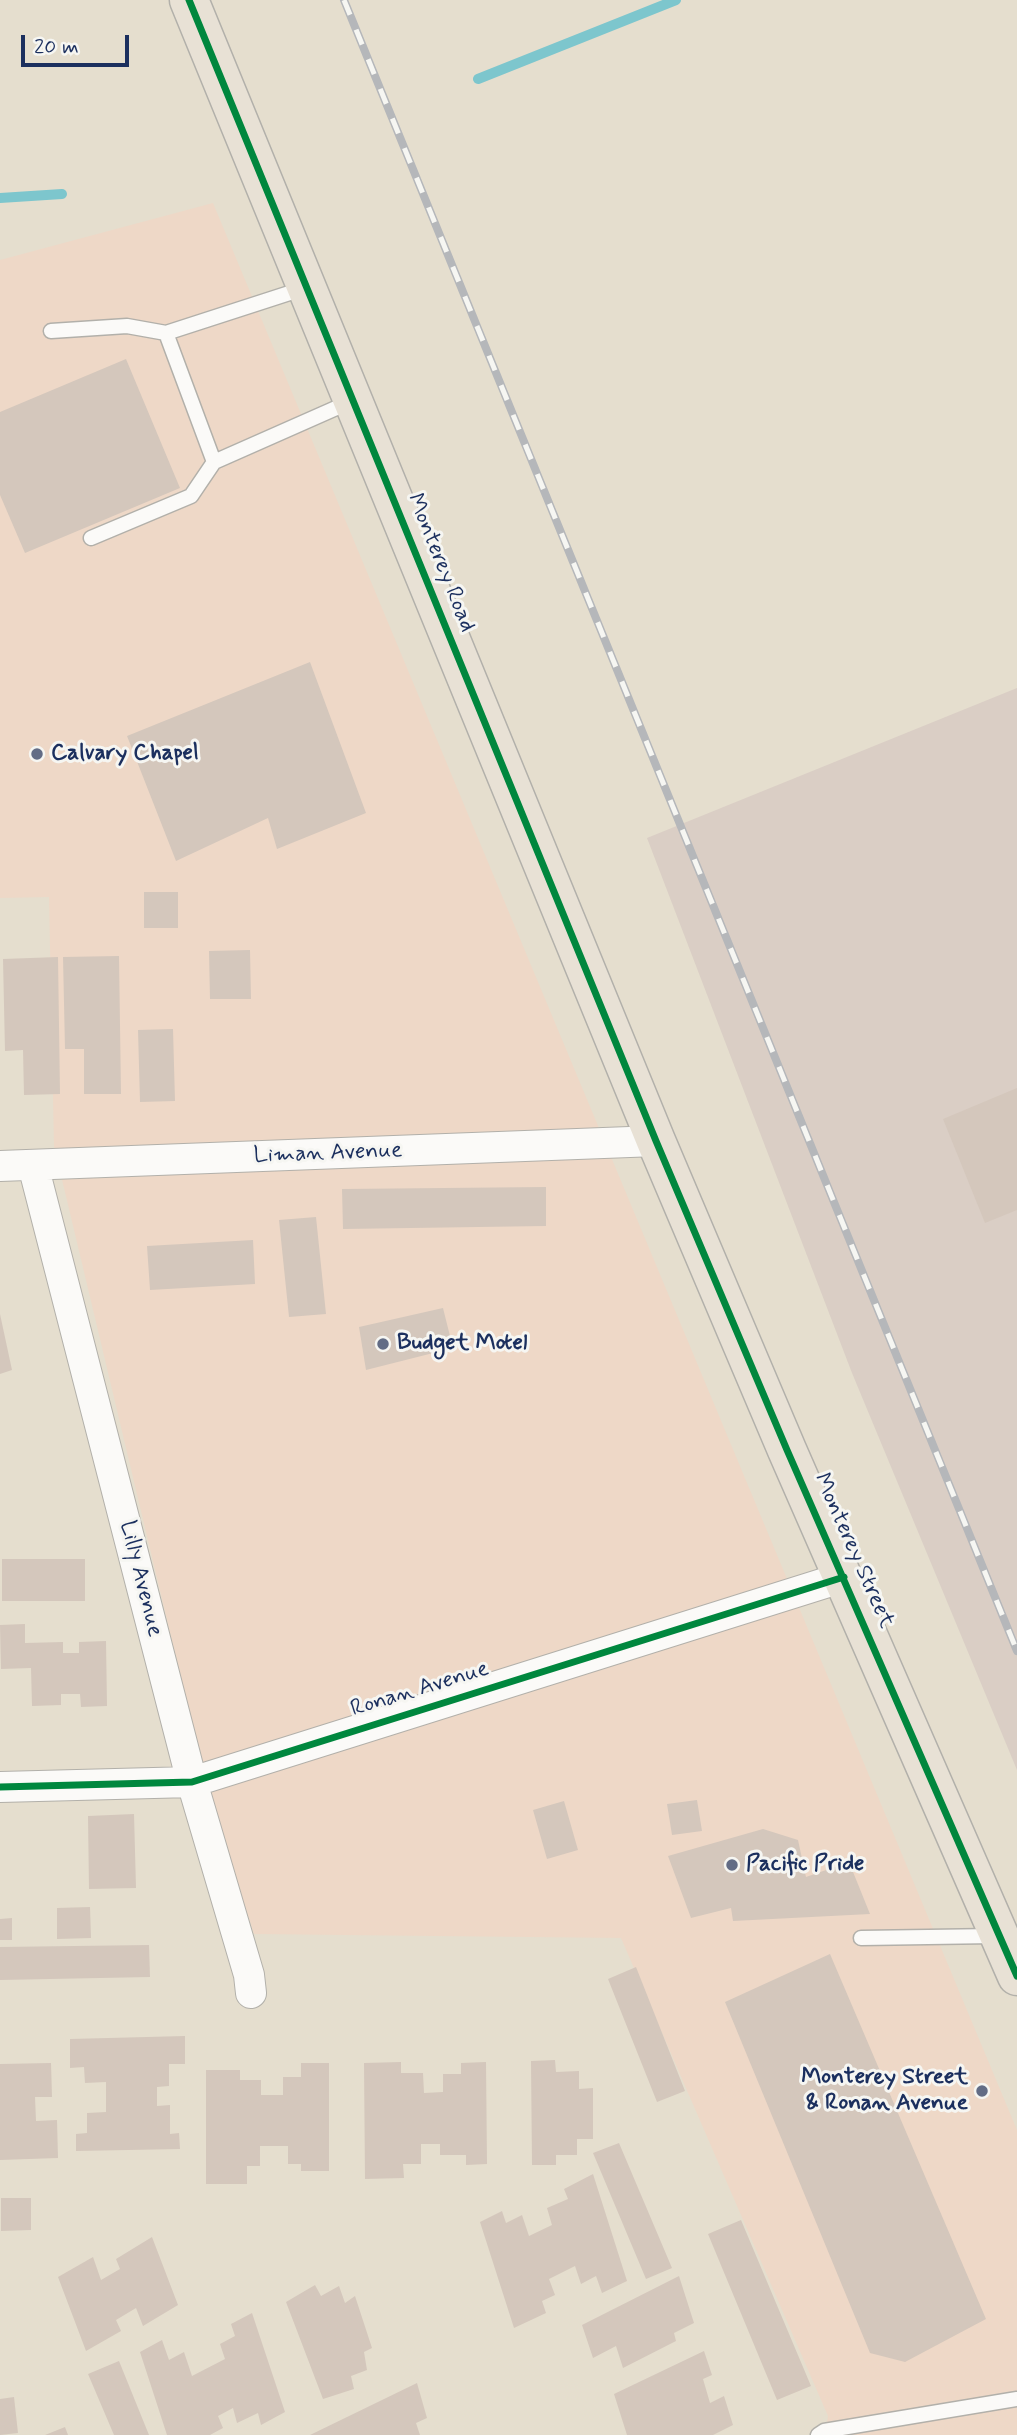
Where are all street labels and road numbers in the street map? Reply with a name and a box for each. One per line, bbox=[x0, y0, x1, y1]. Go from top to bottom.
street label: Monterey Road bbox=[400, 490, 480, 636]
street label: Liman Avenue bbox=[253, 1138, 403, 1170]
street label: Monterey Street bbox=[806, 1469, 900, 1633]
street label: Lilly Avenue bbox=[112, 1518, 168, 1640]
street label: Ronan Avenue bbox=[348, 1656, 492, 1724]

